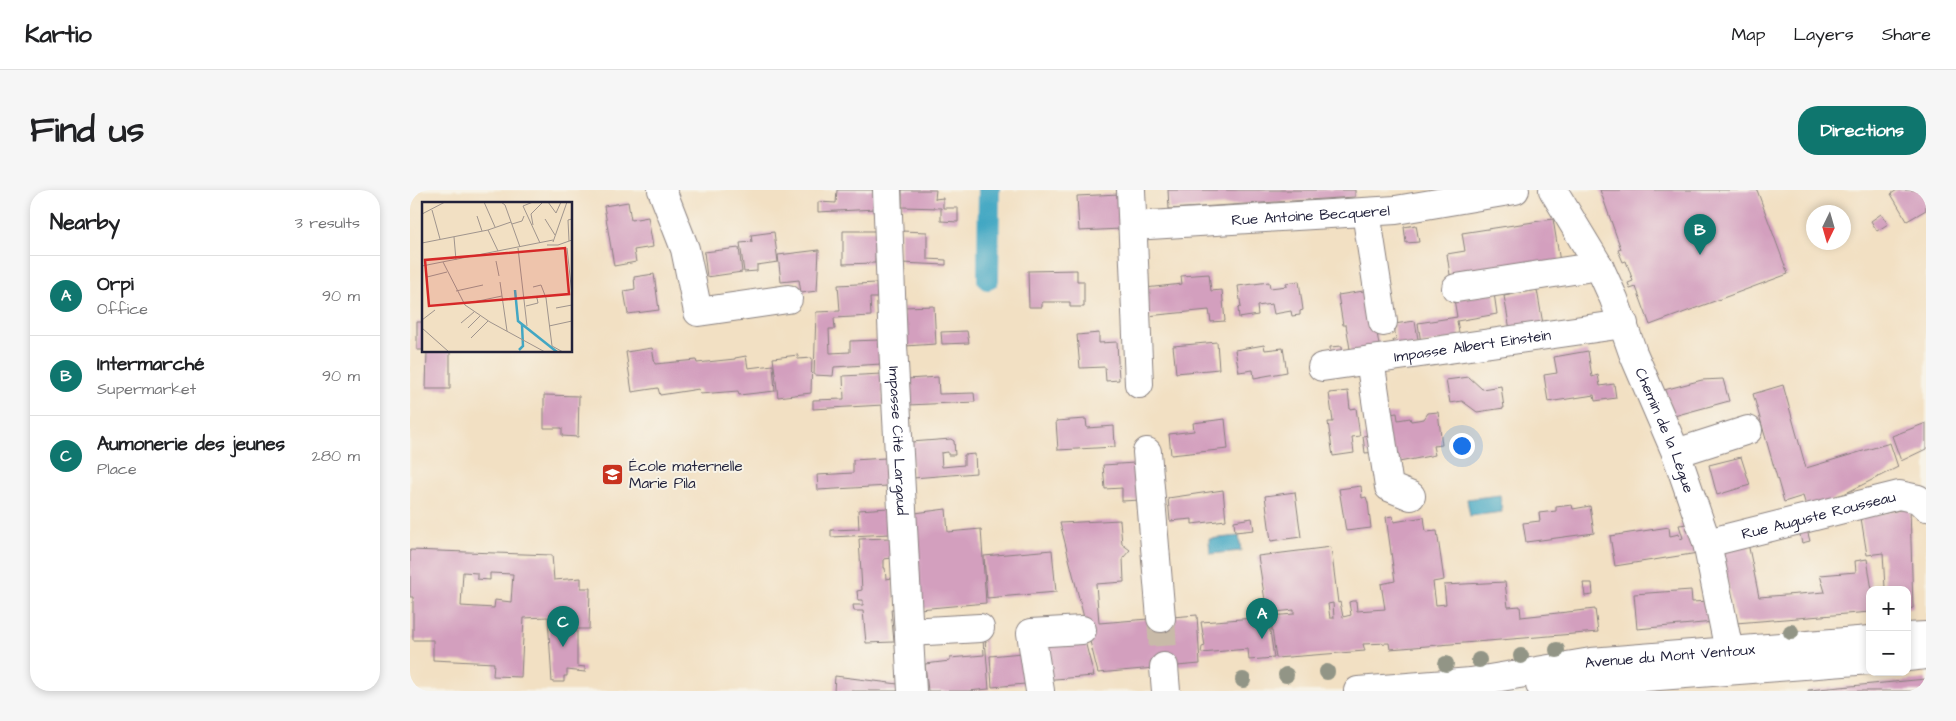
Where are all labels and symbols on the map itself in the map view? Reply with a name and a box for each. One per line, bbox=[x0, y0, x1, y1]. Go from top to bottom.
street label: Rue Antoine Becquerel bbox=[1231, 200, 1390, 230]
inset map bbox=[422, 202, 572, 352]
north arrow bbox=[1806, 205, 1851, 250]
pin: B bbox=[1684, 214, 1716, 255]
street label: Impasse Albert Einstein bbox=[1393, 324, 1553, 367]
street label: Chemin de la Lègue bbox=[1630, 364, 1699, 496]
street label: Impasse Cité Largaud bbox=[884, 366, 913, 516]
your location bbox=[1449, 433, 1475, 459]
place label: École maternelle Marie Pila bbox=[629, 456, 743, 494]
school or university icon: École maternelle Marie Pila bbox=[601, 463, 625, 487]
street label: Rue Auguste Rousseau bbox=[1739, 486, 1898, 544]
pin: A bbox=[1246, 598, 1278, 639]
pin: C bbox=[547, 606, 579, 647]
street label: Avenue du Mont Ventoux bbox=[1583, 639, 1757, 673]

